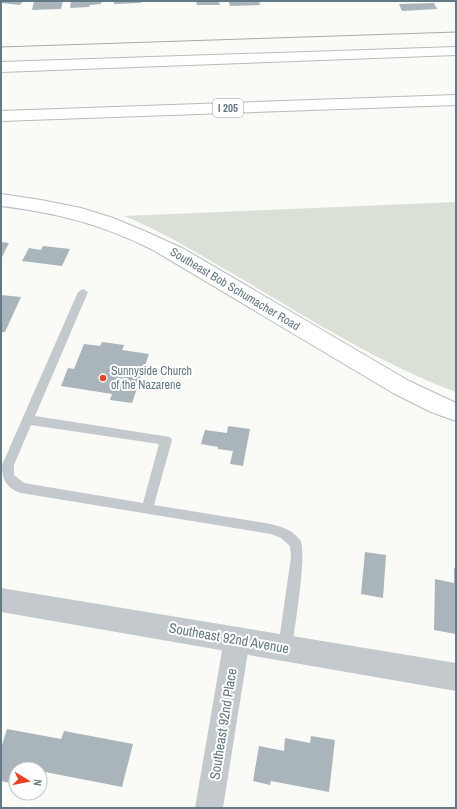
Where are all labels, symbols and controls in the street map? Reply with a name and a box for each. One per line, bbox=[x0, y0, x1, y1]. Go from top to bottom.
road number: I 205 bbox=[213, 99, 243, 117]
street label: Southeast Bob Schumacher Road bbox=[167, 244, 303, 334]
place label: Sunnyside Church of the Nazarene bbox=[111, 363, 192, 393]
marker: Sunnyside Church of the Nazarene bbox=[98, 373, 108, 383]
street label: Southeast 92nd Avenue bbox=[167, 619, 291, 657]
street label: Southeast 92nd Place bbox=[205, 667, 241, 781]
north arrow bbox=[8, 761, 48, 801]
text: N bbox=[30, 778, 45, 787]

